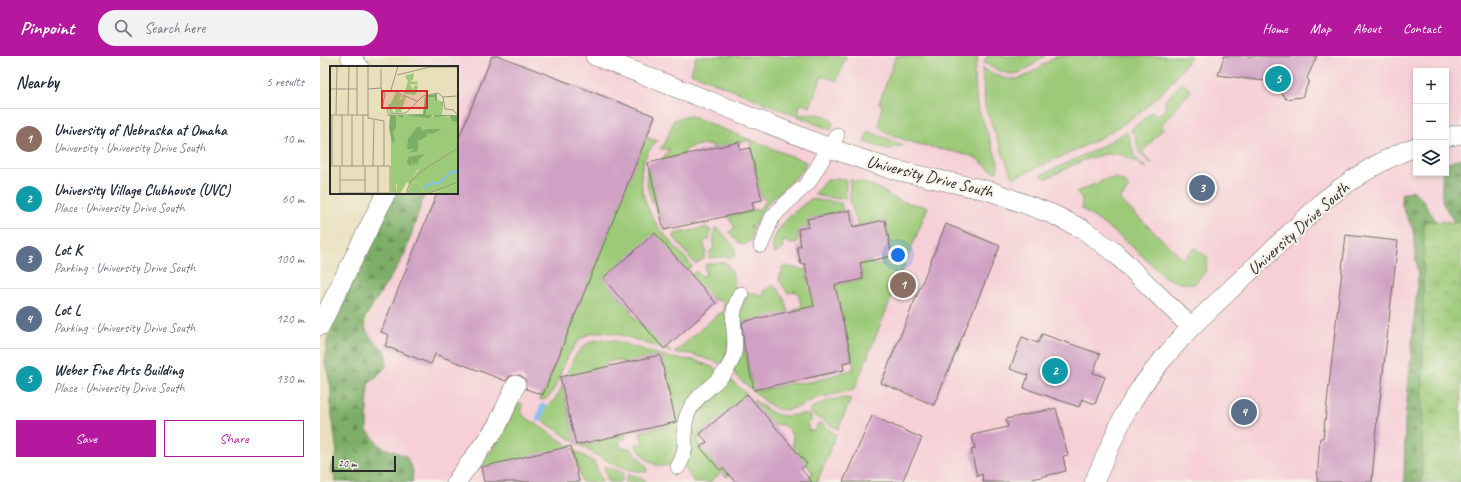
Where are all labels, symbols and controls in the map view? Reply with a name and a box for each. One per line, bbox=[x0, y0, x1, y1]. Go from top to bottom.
search box bbox=[98, 10, 378, 46]
text: Pinpoint bbox=[20, 16, 74, 40]
icon: search bbox=[112, 17, 134, 39]
text: Search here bbox=[144, 19, 205, 38]
text: Home bbox=[1262, 20, 1288, 37]
text: Map bbox=[1310, 20, 1331, 37]
text: About bbox=[1353, 20, 1381, 37]
text: Contact bbox=[1403, 20, 1441, 37]
pin: 5 bbox=[1265, 64, 1291, 94]
inset map bbox=[330, 66, 458, 194]
map controls bbox=[1413, 68, 1449, 176]
button: + bbox=[1413, 68, 1449, 104]
text: Nearby bbox=[16, 72, 59, 93]
text: 5 results bbox=[266, 74, 304, 90]
button: − bbox=[1413, 104, 1449, 140]
text: University of Nebraska at Omaha bbox=[54, 121, 227, 140]
text: 1 bbox=[26, 131, 32, 147]
text: 10 m bbox=[282, 131, 304, 147]
text: University · University Drive South bbox=[54, 140, 205, 156]
button: layers bbox=[1413, 140, 1449, 176]
street label: University Drive South bbox=[864, 151, 996, 203]
pin: 3 bbox=[1189, 173, 1215, 203]
street label: University Drive South bbox=[1243, 176, 1354, 280]
text: University Village Clubhouse (UVC) bbox=[54, 181, 230, 200]
text: 2 bbox=[26, 191, 32, 207]
text: 60 m bbox=[282, 191, 304, 207]
text: Place · University Drive South bbox=[54, 200, 185, 216]
text: Lot K bbox=[54, 241, 82, 260]
your location bbox=[888, 245, 908, 265]
text: 3 bbox=[26, 251, 32, 267]
text: 100 m bbox=[276, 251, 304, 267]
text: Parking · University Drive South bbox=[54, 260, 195, 276]
pin: 1 bbox=[890, 270, 916, 300]
text: Lot L bbox=[54, 301, 81, 320]
text: 4 bbox=[26, 311, 32, 327]
text: 120 m bbox=[276, 311, 304, 327]
text: Parking · University Drive South bbox=[54, 320, 195, 336]
pin: 2 bbox=[1042, 356, 1068, 386]
text: Weber Fine Arts Building bbox=[54, 361, 183, 380]
text: 5 bbox=[26, 371, 32, 387]
text: 130 m bbox=[276, 371, 304, 387]
text: Place · University Drive South bbox=[54, 380, 185, 396]
pin: 4 bbox=[1231, 397, 1257, 427]
button: Save bbox=[16, 420, 156, 457]
button: Share bbox=[164, 420, 304, 457]
scale bar bbox=[332, 454, 396, 473]
text: 20 m bbox=[338, 456, 357, 470]

